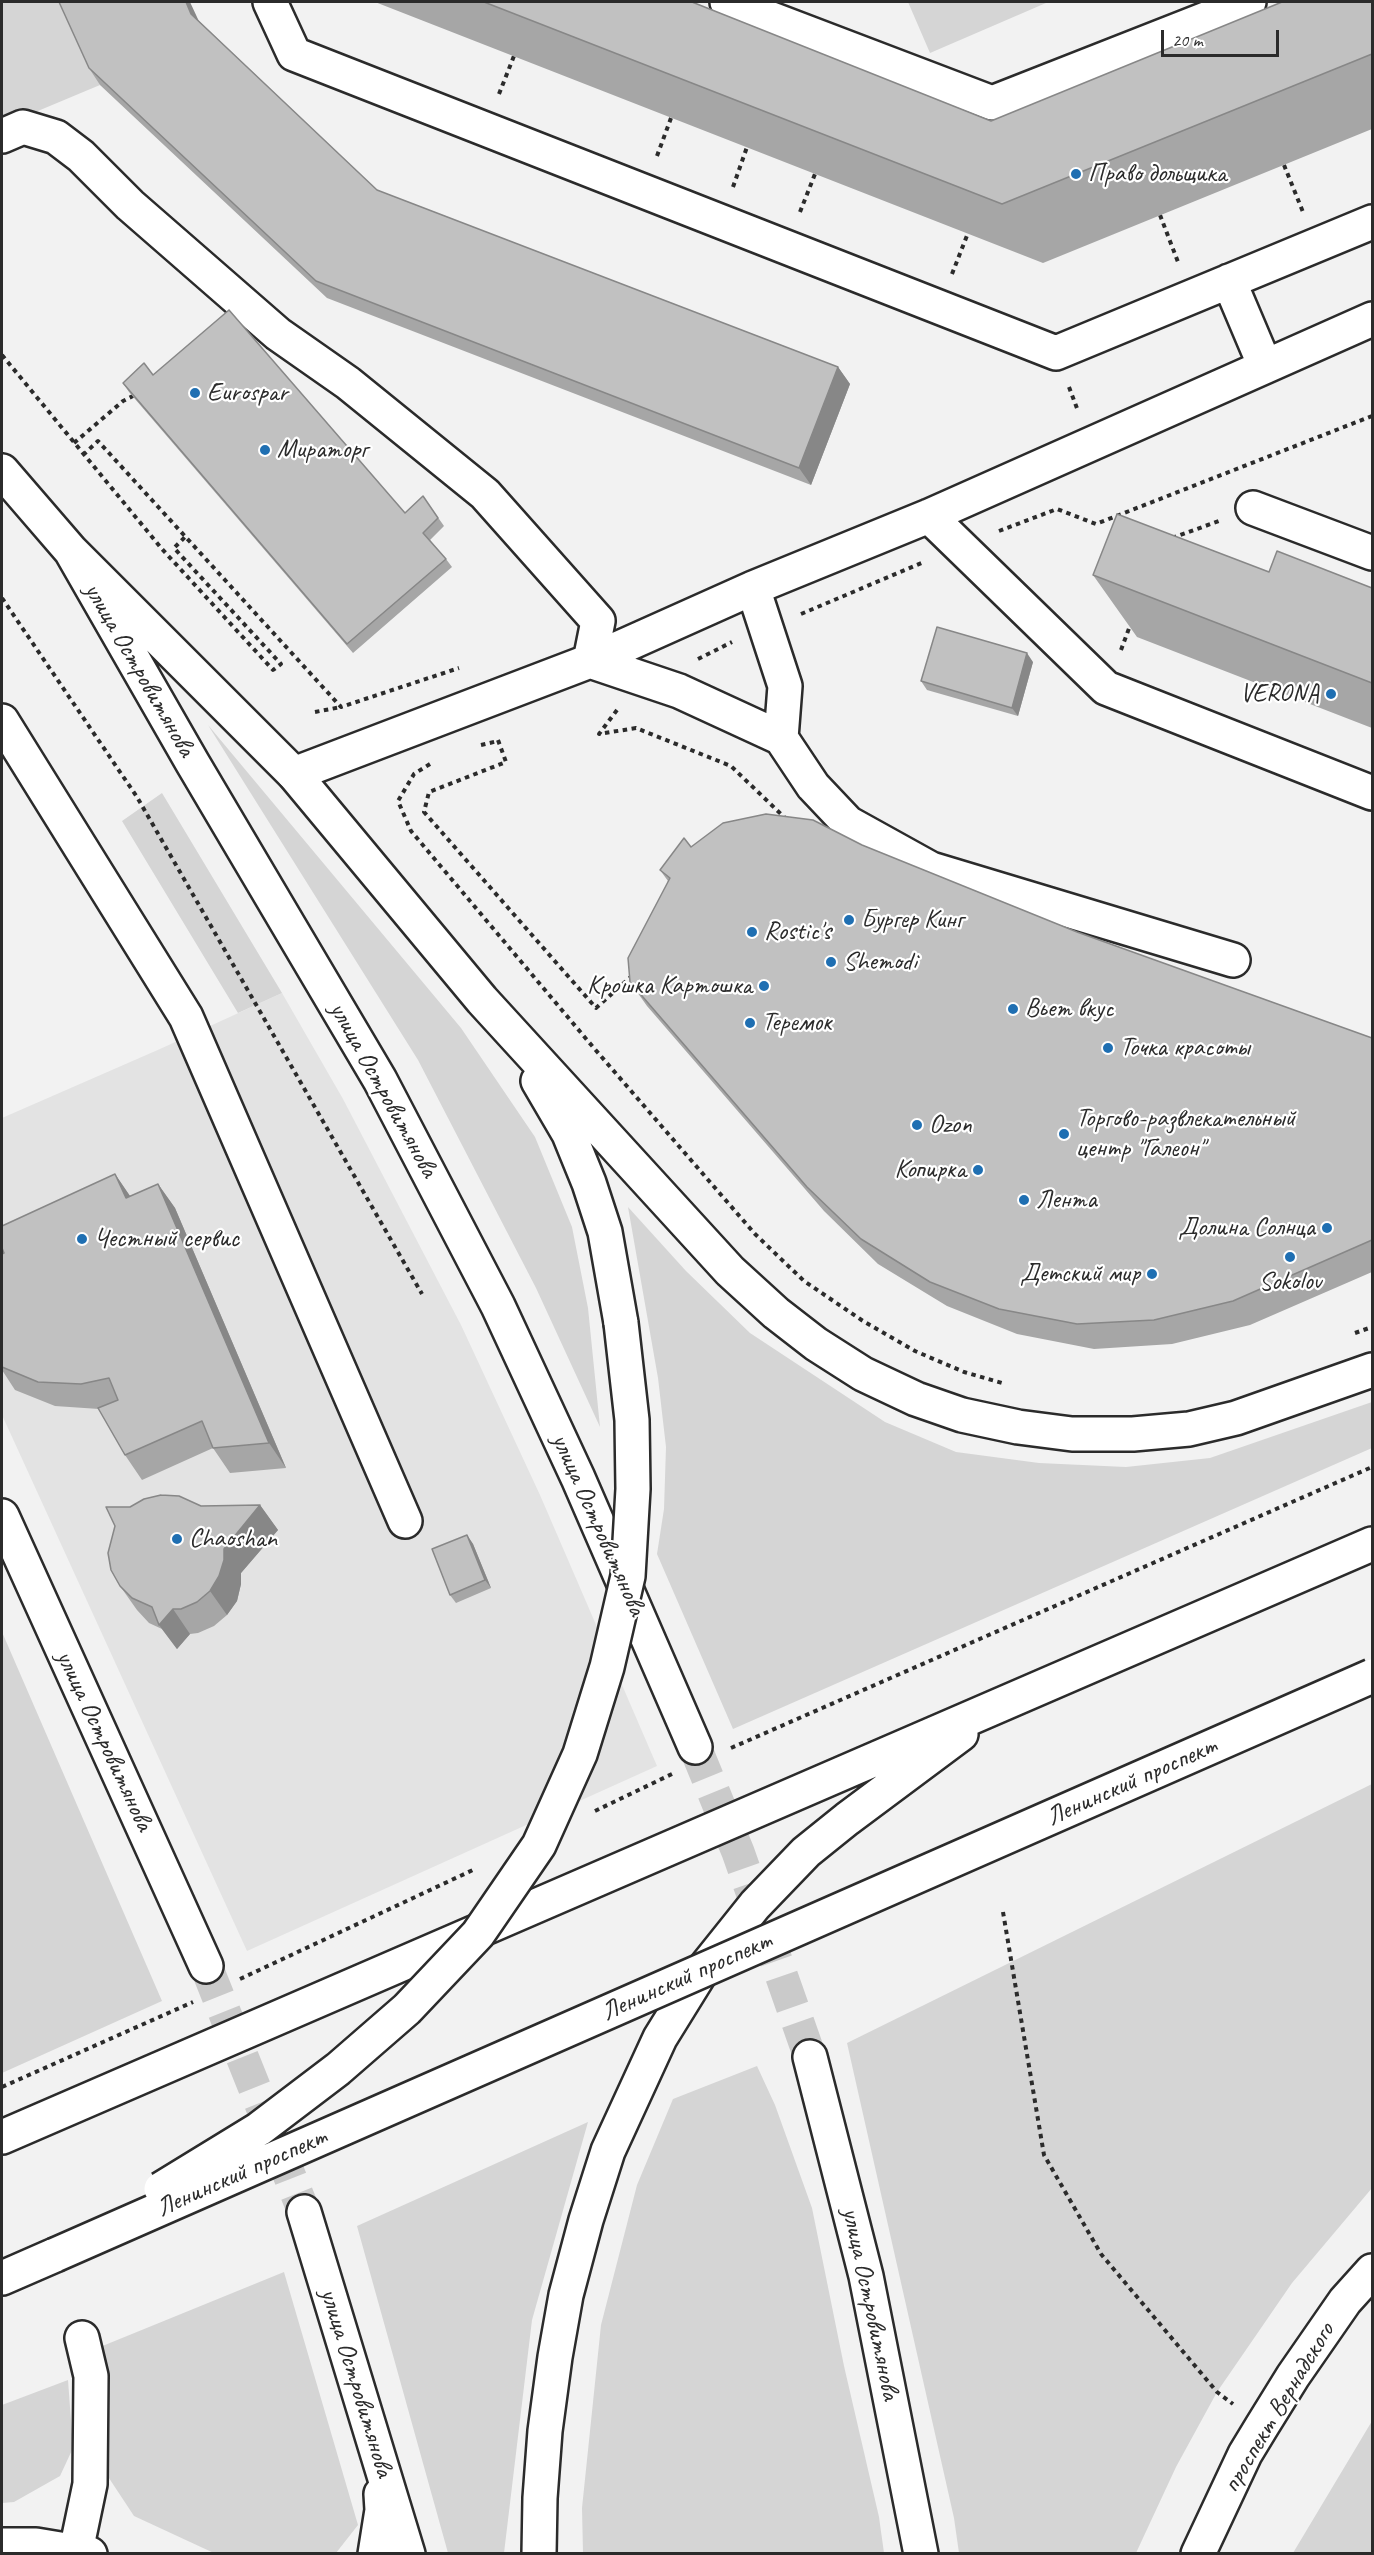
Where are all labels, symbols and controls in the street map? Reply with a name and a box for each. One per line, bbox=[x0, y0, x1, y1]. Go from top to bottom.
scale bar bbox=[1164, 18, 1282, 56]
text: 20 m bbox=[1172, 29, 1203, 51]
place label: Право дольщика bbox=[1088, 158, 1226, 190]
marker: Право дольщика bbox=[1069, 167, 1083, 181]
place label: Eurospar bbox=[207, 377, 288, 409]
marker: Eurospar bbox=[188, 386, 202, 400]
place label: Мираторг bbox=[277, 434, 368, 466]
marker: Мираторг bbox=[258, 443, 272, 457]
street label: улица Островитянова bbox=[77, 577, 201, 763]
place label: VERONA bbox=[1240, 678, 1319, 710]
marker: VERONA bbox=[1324, 687, 1338, 701]
place label: Бургер Кинг bbox=[861, 904, 963, 936]
marker: Бургер Кинг bbox=[842, 913, 856, 927]
place label: Rostic's bbox=[764, 916, 831, 948]
marker: Rostic's bbox=[745, 925, 759, 939]
place label: Shemodi bbox=[843, 946, 917, 978]
marker: Shemodi bbox=[824, 955, 838, 969]
place label: Крошка Картошка bbox=[587, 970, 752, 1002]
marker: Крошка Картошка bbox=[757, 979, 771, 993]
place label: Вьет вкус bbox=[1025, 993, 1113, 1025]
street label: улица Островитянова bbox=[322, 997, 444, 1183]
marker: Вьет вкус bbox=[1006, 1002, 1020, 1016]
place label: Теремок bbox=[762, 1007, 832, 1039]
marker: Теремок bbox=[743, 1016, 757, 1030]
place label: Точка красоты bbox=[1120, 1032, 1250, 1064]
marker: Точка красоты bbox=[1101, 1041, 1115, 1055]
place label: Торгово-развлекательный центр "Галеон" bbox=[1076, 1103, 1295, 1164]
place label: Ozon bbox=[929, 1109, 972, 1141]
marker: Ozon bbox=[910, 1118, 924, 1132]
marker: Торгово-развлекательный центр "Галеон" bbox=[1057, 1127, 1071, 1141]
place label: Копирка bbox=[895, 1154, 966, 1186]
marker: Копирка bbox=[971, 1163, 985, 1177]
place label: Лента bbox=[1036, 1184, 1097, 1216]
marker: Лента bbox=[1017, 1193, 1031, 1207]
place label: Долина Солнца bbox=[1178, 1212, 1315, 1244]
marker: Долина Солнца bbox=[1320, 1221, 1334, 1235]
place label: Честный сервис bbox=[94, 1223, 239, 1255]
marker: Честный сервис bbox=[75, 1232, 89, 1246]
marker: Sokolov bbox=[1283, 1250, 1297, 1264]
place label: Детский мир bbox=[1020, 1258, 1140, 1290]
place label: Sokolov bbox=[1259, 1266, 1321, 1298]
marker: Детский мир bbox=[1145, 1267, 1159, 1281]
street label: улица Островитянова bbox=[544, 1429, 652, 1621]
place label: Chaoshan bbox=[189, 1523, 277, 1555]
marker: Chaoshan bbox=[170, 1532, 184, 1546]
street label: улица Островитянова bbox=[49, 1646, 159, 1836]
street label: Ленинский проспект bbox=[1042, 1730, 1222, 1834]
street label: Ленинский проспект bbox=[597, 1925, 777, 2029]
street label: Ленинский проспект bbox=[152, 2121, 332, 2225]
street label: улица Островитянова bbox=[834, 2205, 906, 2403]
street label: улица Островитянова bbox=[312, 2285, 400, 2481]
street label: проспект Вернадского bbox=[1216, 2317, 1342, 2499]

